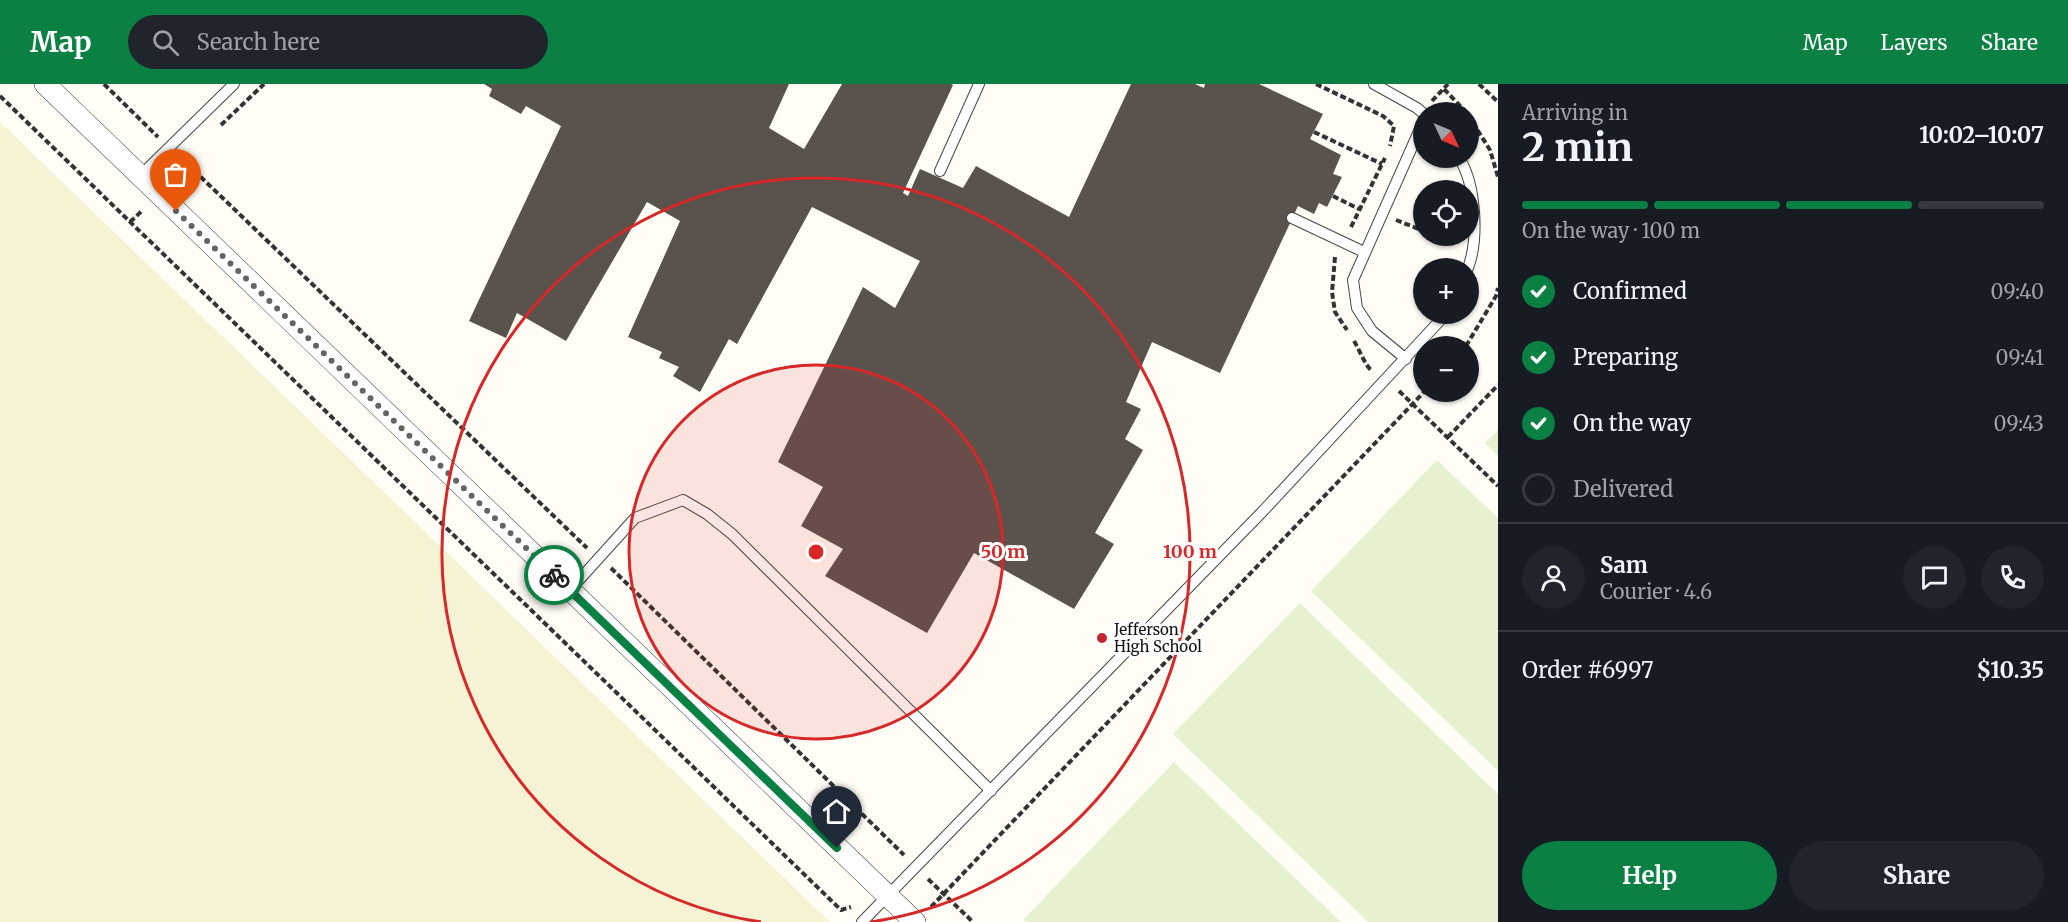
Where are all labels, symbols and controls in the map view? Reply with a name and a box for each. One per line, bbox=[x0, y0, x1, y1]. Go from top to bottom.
search box bbox=[128, 15, 548, 69]
text: Map bbox=[30, 24, 92, 60]
icon: search bbox=[149, 26, 182, 59]
text: Search here bbox=[197, 28, 320, 56]
text: Map bbox=[1803, 29, 1848, 56]
text: Layers bbox=[1881, 29, 1948, 56]
text: Share bbox=[1981, 29, 2038, 56]
text: Arriving in bbox=[1522, 100, 1628, 125]
north arrow bbox=[1413, 102, 1479, 168]
map controls bbox=[1413, 102, 1479, 402]
text: 10:02–10:07 bbox=[1919, 121, 2044, 149]
text: 2 min bbox=[1522, 123, 1633, 172]
pin bbox=[150, 149, 201, 211]
icon: bag bbox=[159, 158, 192, 191]
button: locate bbox=[1413, 180, 1479, 246]
text: On the way · 100 m bbox=[1522, 218, 1700, 243]
button: + bbox=[1413, 258, 1479, 324]
icon: check bbox=[1522, 275, 1555, 308]
text: Confirmed bbox=[1573, 277, 1687, 305]
text: 09:40 bbox=[1991, 279, 2044, 304]
button: − bbox=[1413, 336, 1479, 402]
icon: check bbox=[1522, 341, 1555, 374]
text: Preparing bbox=[1573, 343, 1678, 371]
text: 09:41 bbox=[1996, 345, 2044, 370]
icon: check bbox=[1522, 407, 1555, 440]
text: On the way bbox=[1573, 409, 1691, 437]
text: 09:43 bbox=[1994, 411, 2044, 436]
text: Delivered bbox=[1573, 475, 1673, 503]
text: 50 m bbox=[981, 540, 1025, 563]
text: 100 m bbox=[1163, 540, 1217, 563]
centre of rings bbox=[806, 542, 826, 562]
courier bbox=[524, 545, 584, 605]
button: person bbox=[1522, 546, 1585, 609]
button: chat bbox=[1903, 546, 1966, 609]
button: phone bbox=[1981, 546, 2044, 609]
text: Sam bbox=[1600, 551, 1648, 579]
icon: bike bbox=[538, 559, 571, 592]
text: Courier · 4.6 bbox=[1600, 579, 1712, 604]
place label: Jefferson High School bbox=[1113, 620, 1202, 656]
marker: Jefferson High School bbox=[1095, 631, 1109, 645]
text: Order #6997 bbox=[1522, 656, 1654, 684]
text: $10.35 bbox=[1977, 656, 2044, 684]
pin bbox=[811, 786, 862, 848]
icon: home bbox=[820, 795, 853, 828]
button: Help bbox=[1522, 841, 1777, 910]
button: Share bbox=[1789, 841, 2044, 910]

